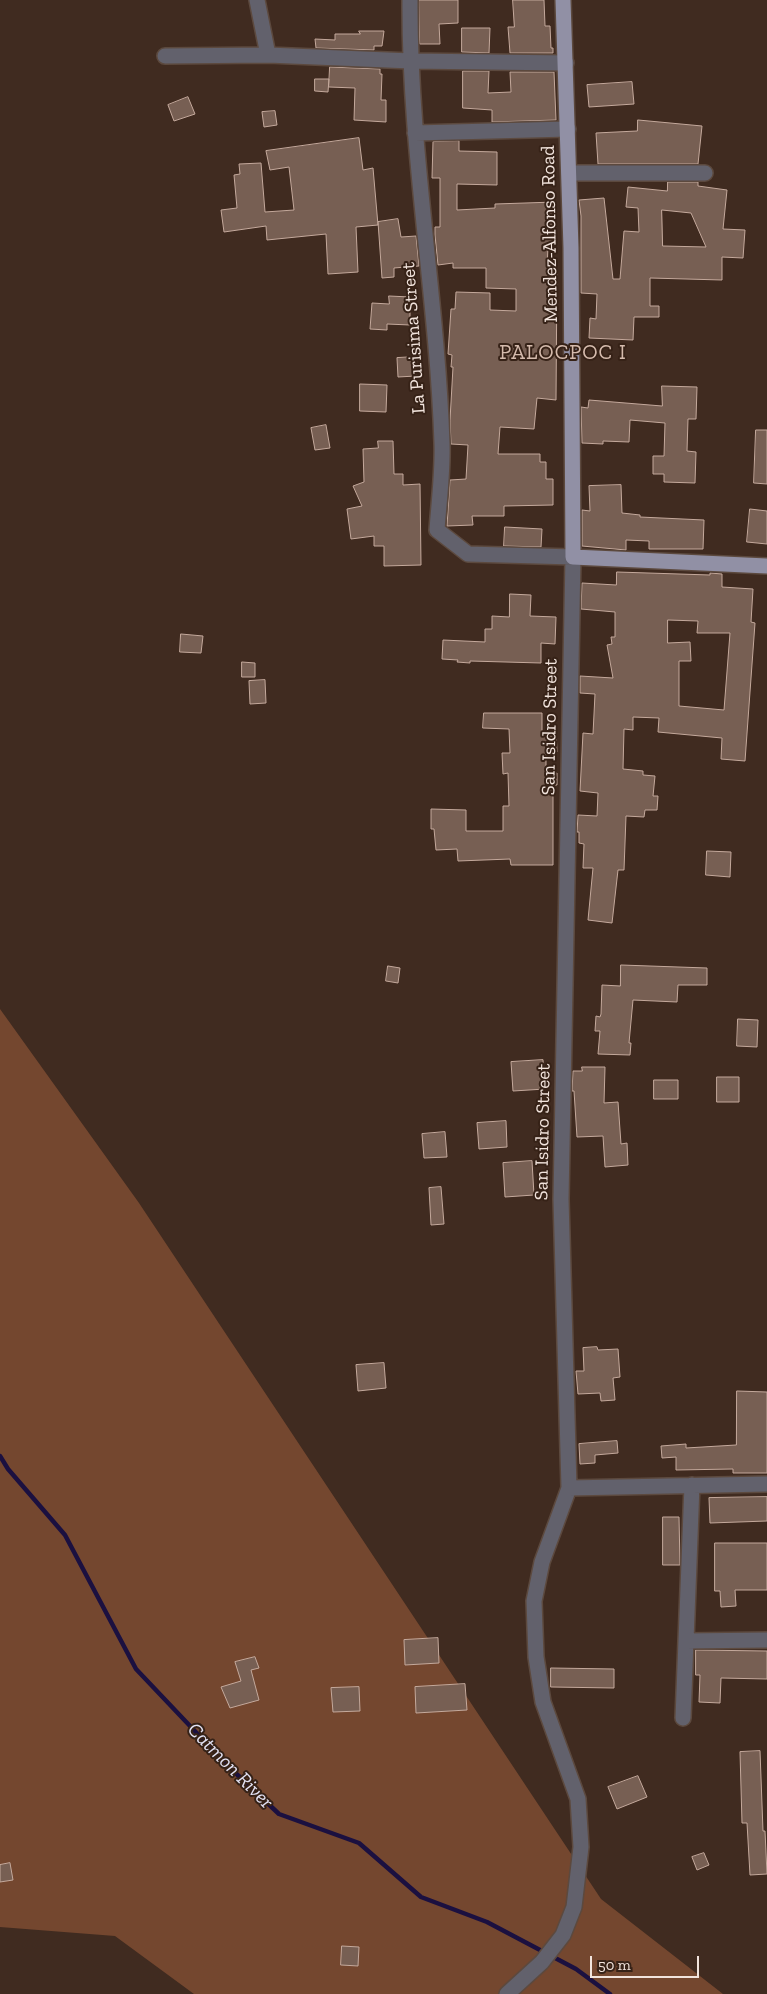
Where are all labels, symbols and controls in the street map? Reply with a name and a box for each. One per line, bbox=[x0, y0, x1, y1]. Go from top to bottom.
street label: Mendez-Alfonso Road bbox=[537, 145, 563, 323]
street label: La Purisima Street bbox=[397, 261, 431, 415]
district label: PALOCPOC I bbox=[498, 340, 628, 366]
street label: San Isidro Street bbox=[537, 658, 563, 796]
street label: San Isidro Street bbox=[530, 1063, 556, 1201]
water label: Catmon River bbox=[182, 1718, 278, 1814]
scale bar bbox=[592, 1946, 701, 1978]
text: 50 m bbox=[598, 1956, 631, 1974]

